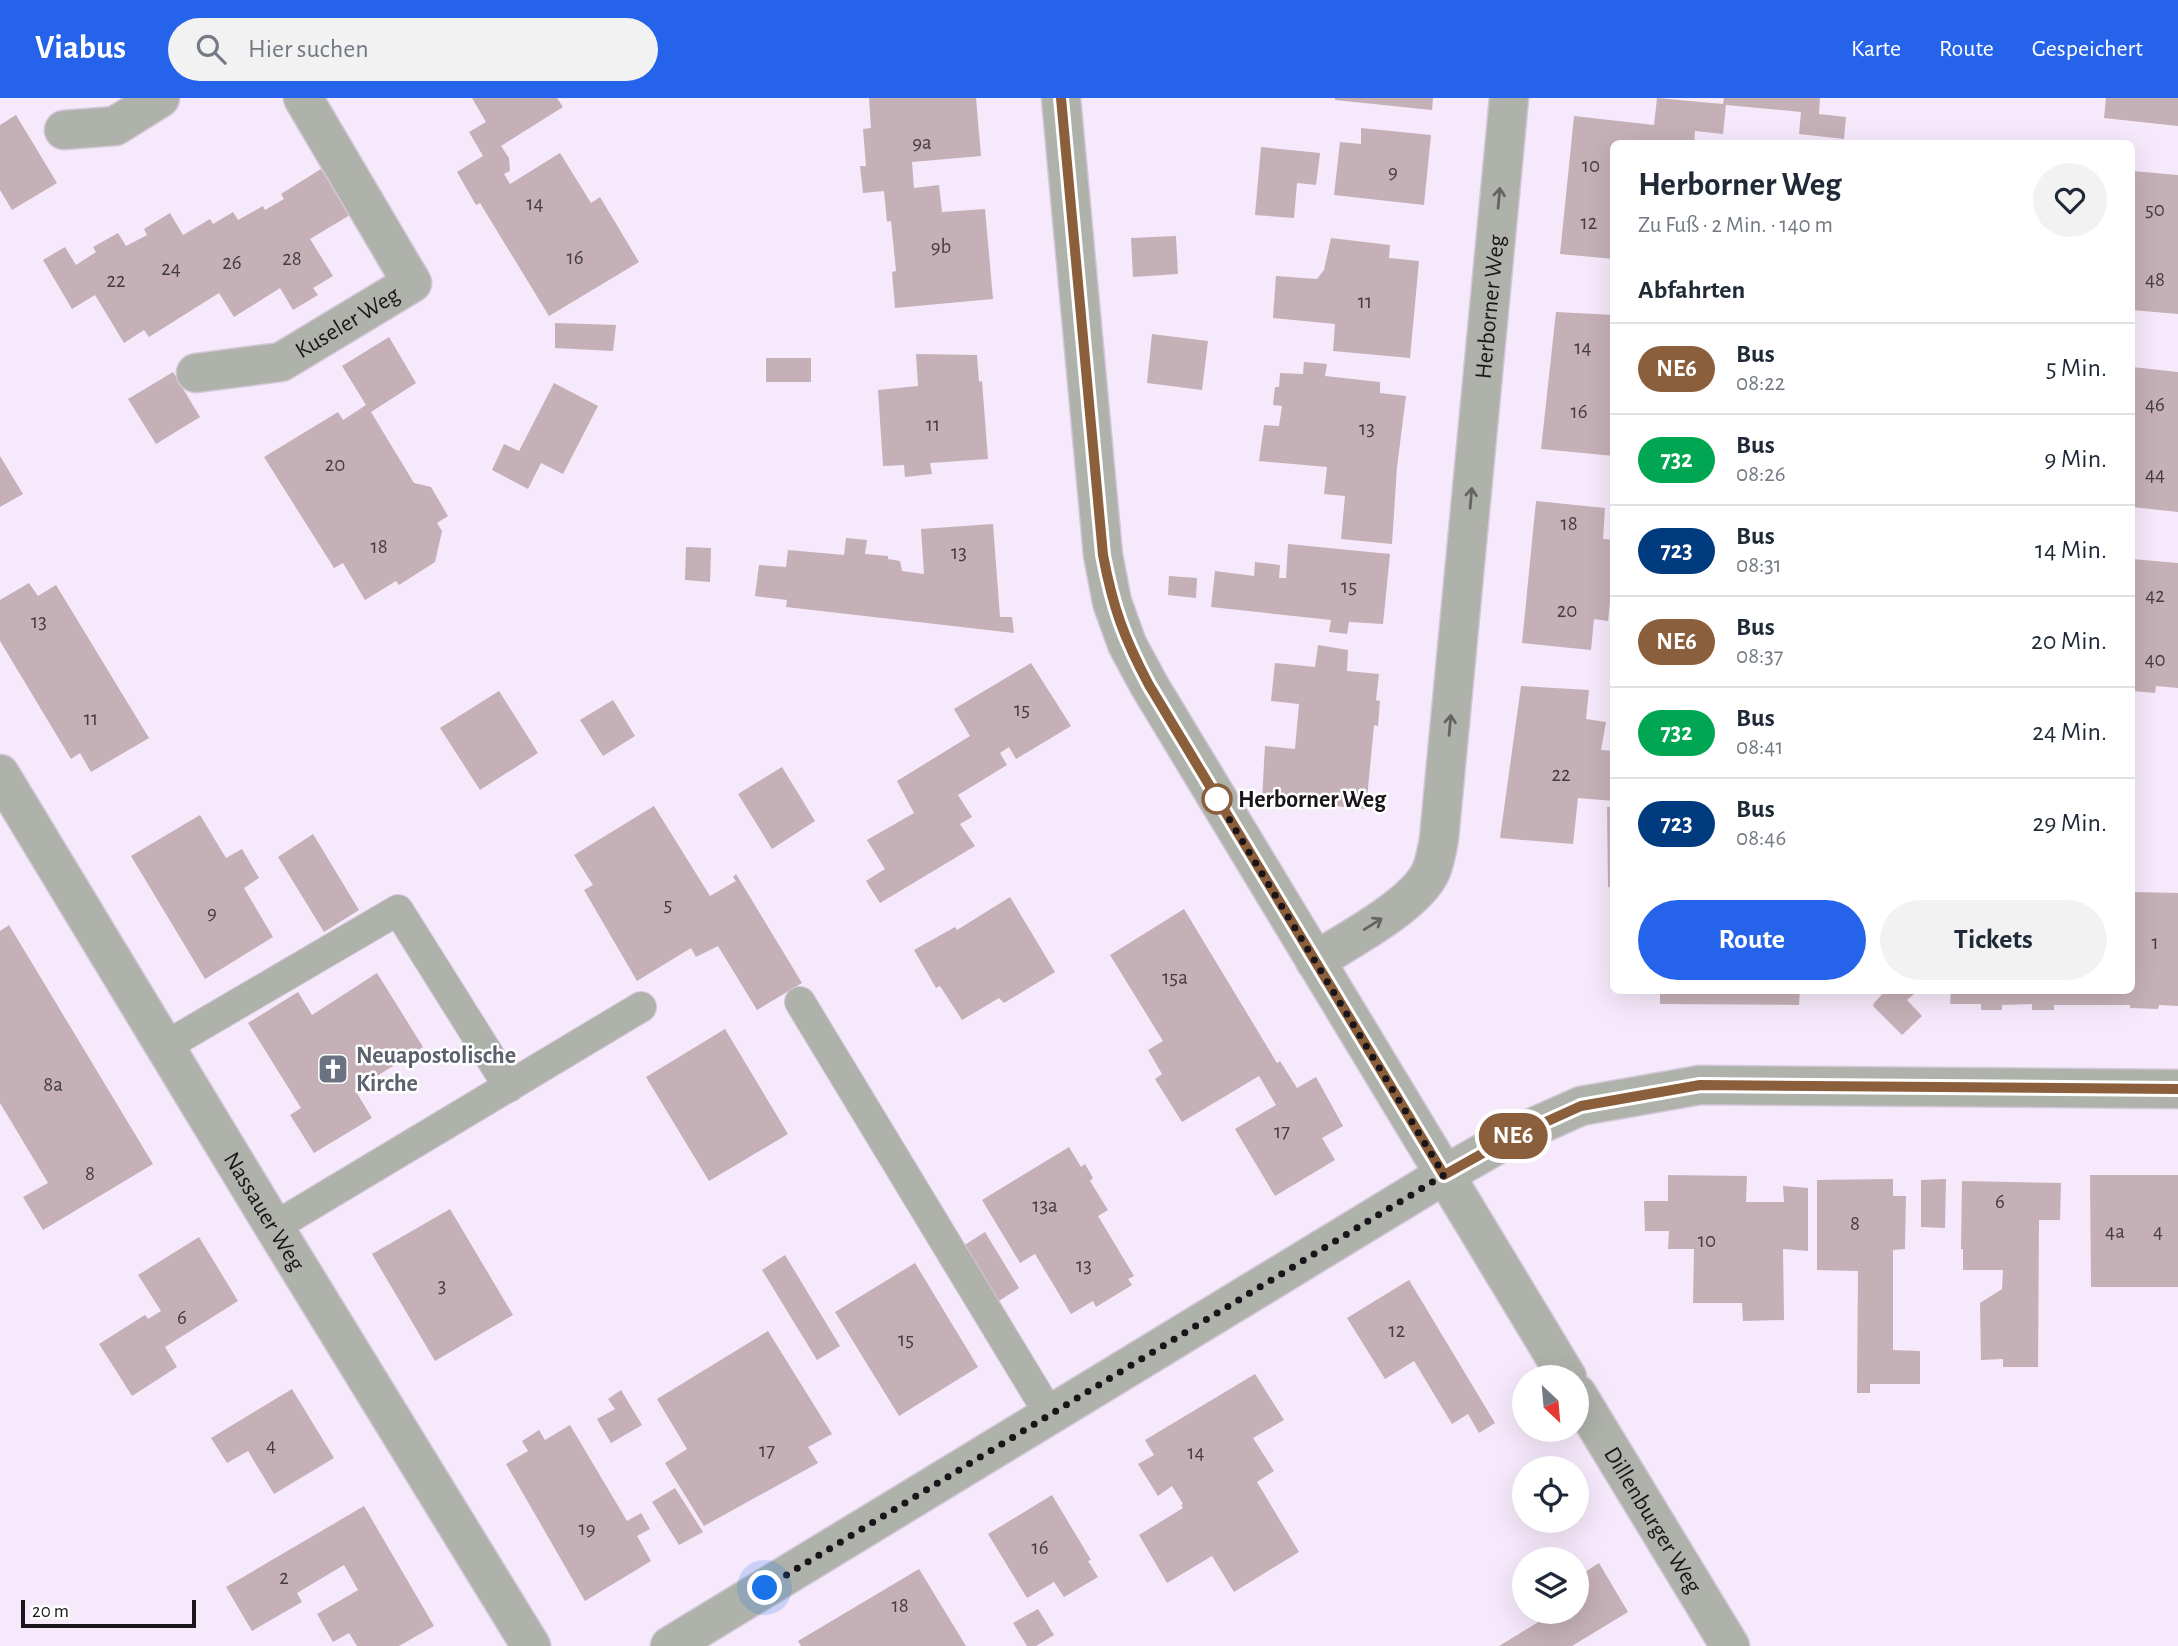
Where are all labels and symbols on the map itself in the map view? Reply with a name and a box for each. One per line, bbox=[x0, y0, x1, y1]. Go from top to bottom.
house number: 9a bbox=[912, 132, 932, 153]
house number: 10 bbox=[1582, 155, 1600, 176]
house number: 9 bbox=[1388, 161, 1398, 182]
one-way arrow bbox=[1493, 188, 1506, 210]
house number: 14 bbox=[526, 193, 544, 214]
house number: 50 bbox=[2145, 199, 2165, 220]
house number: 12 bbox=[1581, 212, 1597, 233]
street label: Herborner Weg bbox=[1472, 234, 1509, 380]
house number: 9b bbox=[931, 236, 951, 257]
house number: 16 bbox=[566, 247, 584, 268]
house number: 28 bbox=[282, 248, 302, 269]
house number: 26 bbox=[222, 252, 242, 273]
house number: 24 bbox=[161, 258, 181, 279]
house number: 48 bbox=[2145, 269, 2165, 290]
house number: 22 bbox=[106, 270, 126, 291]
street label: Kuseler Weg bbox=[292, 282, 404, 363]
house number: 11 bbox=[1358, 291, 1372, 312]
house number: 14 bbox=[1574, 337, 1592, 358]
house number: 46 bbox=[2145, 394, 2165, 415]
house number: 16 bbox=[1570, 401, 1588, 422]
house number: 11 bbox=[926, 414, 940, 435]
house number: 13 bbox=[1359, 418, 1375, 439]
house number: 20 bbox=[325, 454, 345, 475]
house number: 44 bbox=[2145, 464, 2165, 485]
one-way arrow bbox=[1465, 487, 1478, 510]
house number: 18 bbox=[1560, 513, 1578, 534]
house number: 18 bbox=[370, 536, 388, 557]
house number: 13 bbox=[951, 542, 967, 563]
house number: 15 bbox=[1341, 576, 1357, 597]
house number: 42 bbox=[2145, 585, 2165, 606]
house number: 20 bbox=[1557, 600, 1577, 621]
house number: 13 bbox=[31, 611, 47, 632]
house number: 40 bbox=[2144, 649, 2166, 670]
house number: 15 bbox=[1014, 699, 1030, 720]
house number: 11 bbox=[84, 708, 98, 729]
one-way arrow bbox=[1444, 714, 1457, 736]
house number: 22 bbox=[1551, 764, 1571, 785]
marker: Herborner Weg bbox=[1202, 784, 1232, 814]
place label: Herborner Weg bbox=[1238, 788, 1387, 812]
house number: 5 bbox=[664, 894, 672, 915]
house number: 9 bbox=[207, 902, 217, 923]
one-way arrow bbox=[1363, 917, 1383, 931]
house number: 1 bbox=[2151, 932, 2159, 953]
house number: 15a bbox=[1162, 967, 1188, 988]
place label: Neuapostolische Kirche bbox=[356, 1044, 516, 1096]
church icon: Neuapostolische Kirche bbox=[316, 1052, 350, 1086]
house number: 8a bbox=[43, 1074, 63, 1095]
line badge: NE6 bbox=[1473, 1113, 1553, 1159]
house number: 17 bbox=[1274, 1121, 1290, 1142]
street label: Nassauer Weg bbox=[219, 1148, 309, 1275]
house number: 8 bbox=[85, 1163, 95, 1184]
house number: 6 bbox=[1995, 1191, 2005, 1212]
house number: 13a bbox=[1032, 1195, 1058, 1216]
house number: 8 bbox=[1850, 1213, 1860, 1234]
house number: 4a bbox=[2105, 1221, 2125, 1242]
house number: 4 bbox=[2153, 1221, 2163, 1242]
house number: 10 bbox=[1698, 1230, 1716, 1251]
house number: 13 bbox=[1076, 1255, 1092, 1276]
house number: 3 bbox=[438, 1275, 446, 1296]
house number: 6 bbox=[177, 1307, 187, 1328]
house number: 12 bbox=[1389, 1320, 1405, 1341]
house number: 15 bbox=[898, 1329, 914, 1350]
north arrow bbox=[1512, 1365, 1589, 1442]
house number: 4 bbox=[266, 1435, 276, 1456]
house number: 17 bbox=[759, 1440, 775, 1461]
house number: 14 bbox=[1187, 1442, 1205, 1463]
street label: Dillenburger Weg bbox=[1599, 1443, 1706, 1598]
house number: 19 bbox=[578, 1518, 596, 1539]
house number: 16 bbox=[1031, 1537, 1049, 1558]
house number: 2 bbox=[279, 1567, 289, 1588]
your location bbox=[747, 1570, 782, 1605]
house number: 18 bbox=[891, 1595, 909, 1616]
scale bar bbox=[21, 1597, 196, 1629]

